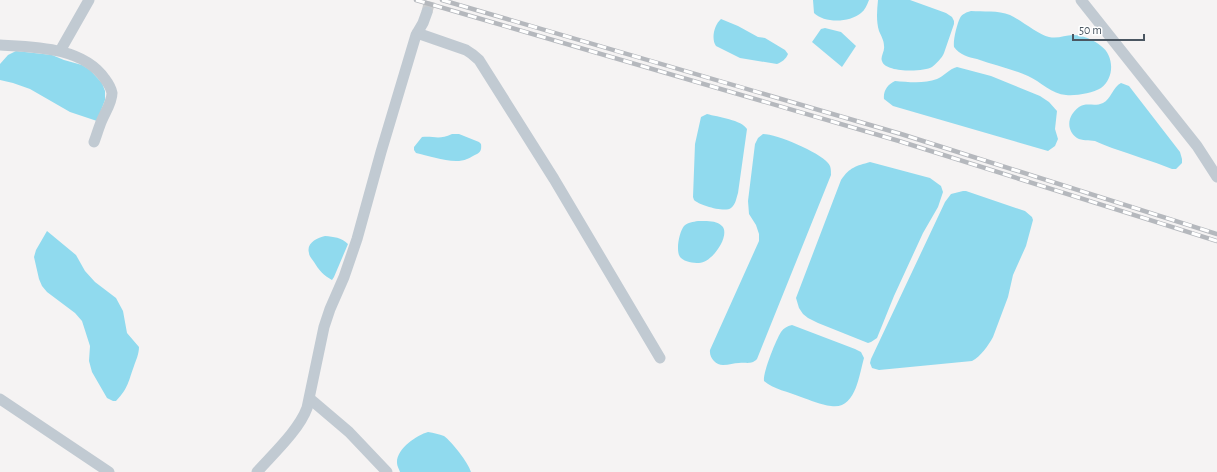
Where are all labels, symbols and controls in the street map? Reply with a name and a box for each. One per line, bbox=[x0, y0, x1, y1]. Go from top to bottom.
scale bar bbox=[1073, 16, 1144, 42]
text: 50 m bbox=[1079, 24, 1102, 36]

